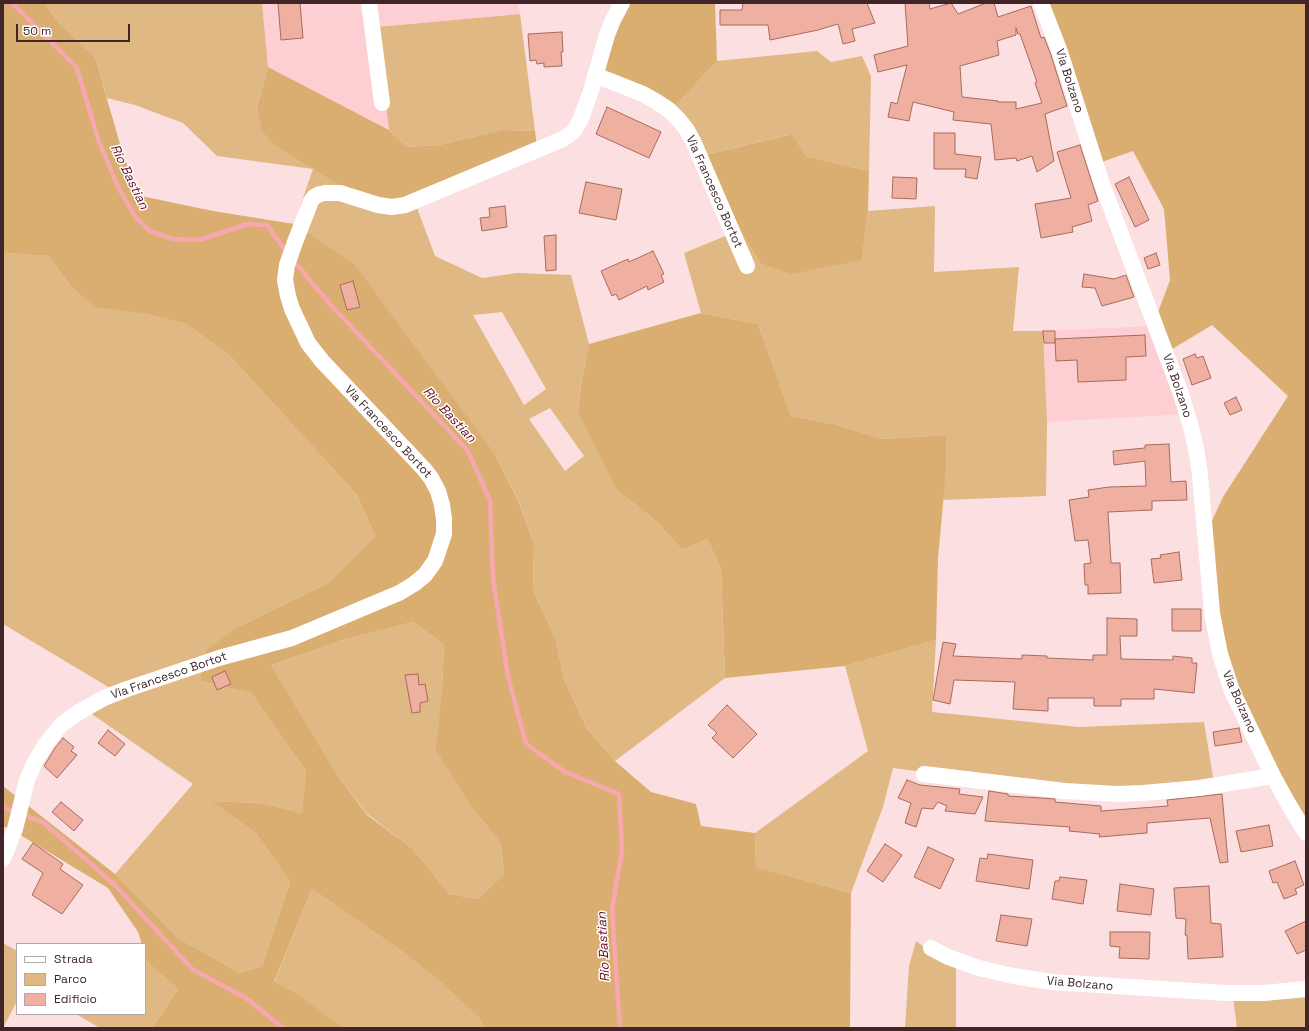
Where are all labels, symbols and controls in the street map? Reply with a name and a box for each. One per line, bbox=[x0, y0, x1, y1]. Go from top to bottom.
scale bar bbox=[18, 16, 132, 42]
text: 50 m bbox=[23, 23, 51, 39]
street label: Via Bolzano bbox=[1052, 47, 1086, 115]
street label: Via Francesco Bortot bbox=[683, 134, 745, 250]
water label: Rio Bastian bbox=[107, 142, 151, 212]
street label: Via Bolzano bbox=[1159, 352, 1195, 420]
street label: Via Francesco Bortot bbox=[341, 383, 435, 481]
water label: Rio Bastian bbox=[419, 384, 479, 446]
street label: Via Francesco Bortot bbox=[109, 649, 229, 703]
street label: Via Bolzano bbox=[1219, 669, 1259, 735]
water label: Rio Bastian bbox=[594, 912, 614, 982]
legend bbox=[16, 943, 146, 1015]
text: Strada bbox=[54, 951, 93, 967]
text: Parco bbox=[54, 971, 87, 987]
street label: Via Bolzano bbox=[1046, 974, 1114, 994]
text: Edificio bbox=[54, 991, 97, 1007]

